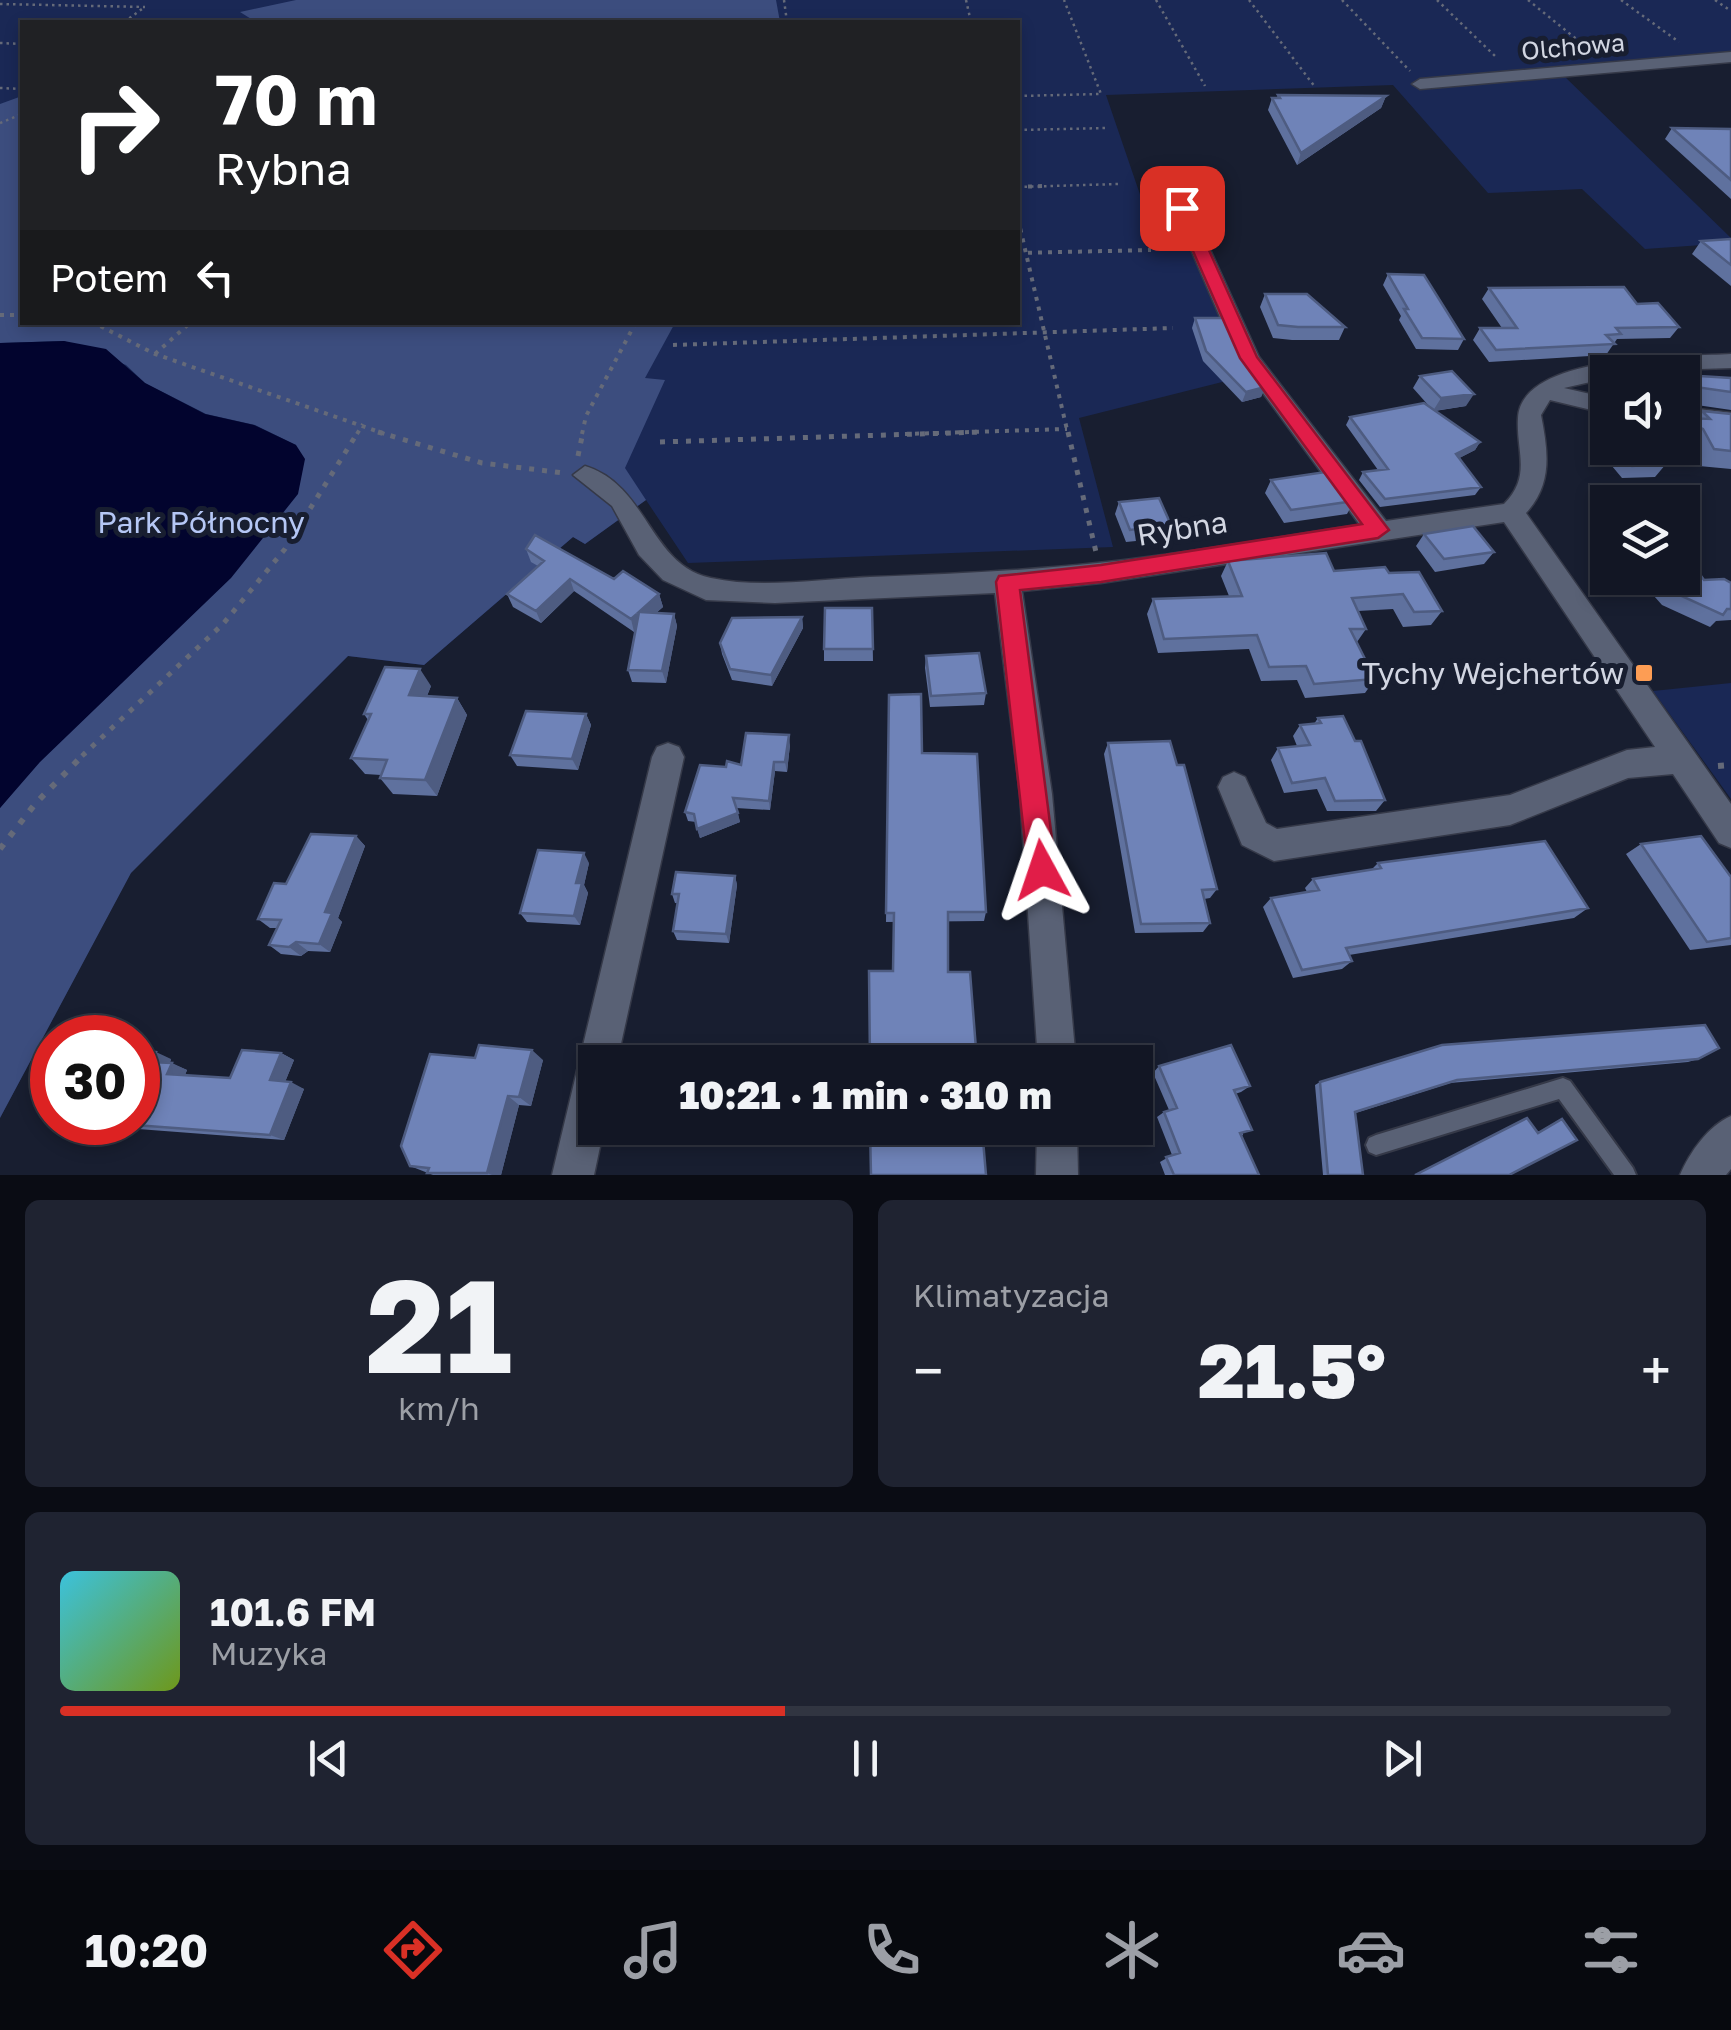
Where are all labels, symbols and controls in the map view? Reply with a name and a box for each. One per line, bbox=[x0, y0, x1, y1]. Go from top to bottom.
street label: Olchowa bbox=[1520, 26, 1626, 66]
text: 70 m bbox=[215, 56, 377, 140]
icon: right bbox=[50, 60, 180, 190]
text: Rybna bbox=[215, 141, 352, 195]
pin bbox=[1140, 166, 1225, 251]
icon: arrive bbox=[1155, 181, 1210, 236]
icon: left bbox=[188, 250, 243, 305]
text: Potem bbox=[50, 255, 168, 300]
map controls bbox=[1590, 355, 1700, 595]
button: sound bbox=[1590, 355, 1700, 465]
button: layers bbox=[1590, 485, 1700, 595]
street label: Rybna bbox=[1134, 503, 1230, 553]
park label: Park Północny bbox=[97, 504, 305, 540]
place label: Tychy Wejchertów bbox=[1362, 655, 1624, 691]
marker: Tychy Wejchertów bbox=[1633, 662, 1655, 684]
position arrow bbox=[990, 818, 1094, 922]
speed limit sign: 30 bbox=[30, 1015, 160, 1145]
text: 10:21 · 1 min · 310 m bbox=[679, 1072, 1052, 1117]
text: 21 bbox=[366, 1246, 512, 1402]
text: Klimatyzacja bbox=[913, 1276, 1110, 1314]
text: 21.5° bbox=[1198, 1324, 1386, 1415]
text: − bbox=[913, 1337, 943, 1403]
text: + bbox=[1641, 1337, 1671, 1403]
text: km/h bbox=[398, 1389, 480, 1427]
text: 101.6 FM bbox=[210, 1589, 376, 1634]
text: Muzyka bbox=[210, 1634, 327, 1672]
icon: previous bbox=[301, 1731, 356, 1786]
icon: pause bbox=[838, 1731, 893, 1786]
icon: next bbox=[1375, 1731, 1430, 1786]
icon: directions bbox=[378, 1915, 448, 1985]
icon: music bbox=[618, 1915, 688, 1985]
icon: phone bbox=[857, 1915, 927, 1985]
icon: climate bbox=[1097, 1915, 1167, 1985]
icon: car bbox=[1336, 1915, 1406, 1985]
icon: filters bbox=[1576, 1915, 1646, 1985]
text: 10:20 bbox=[85, 1923, 208, 1977]

